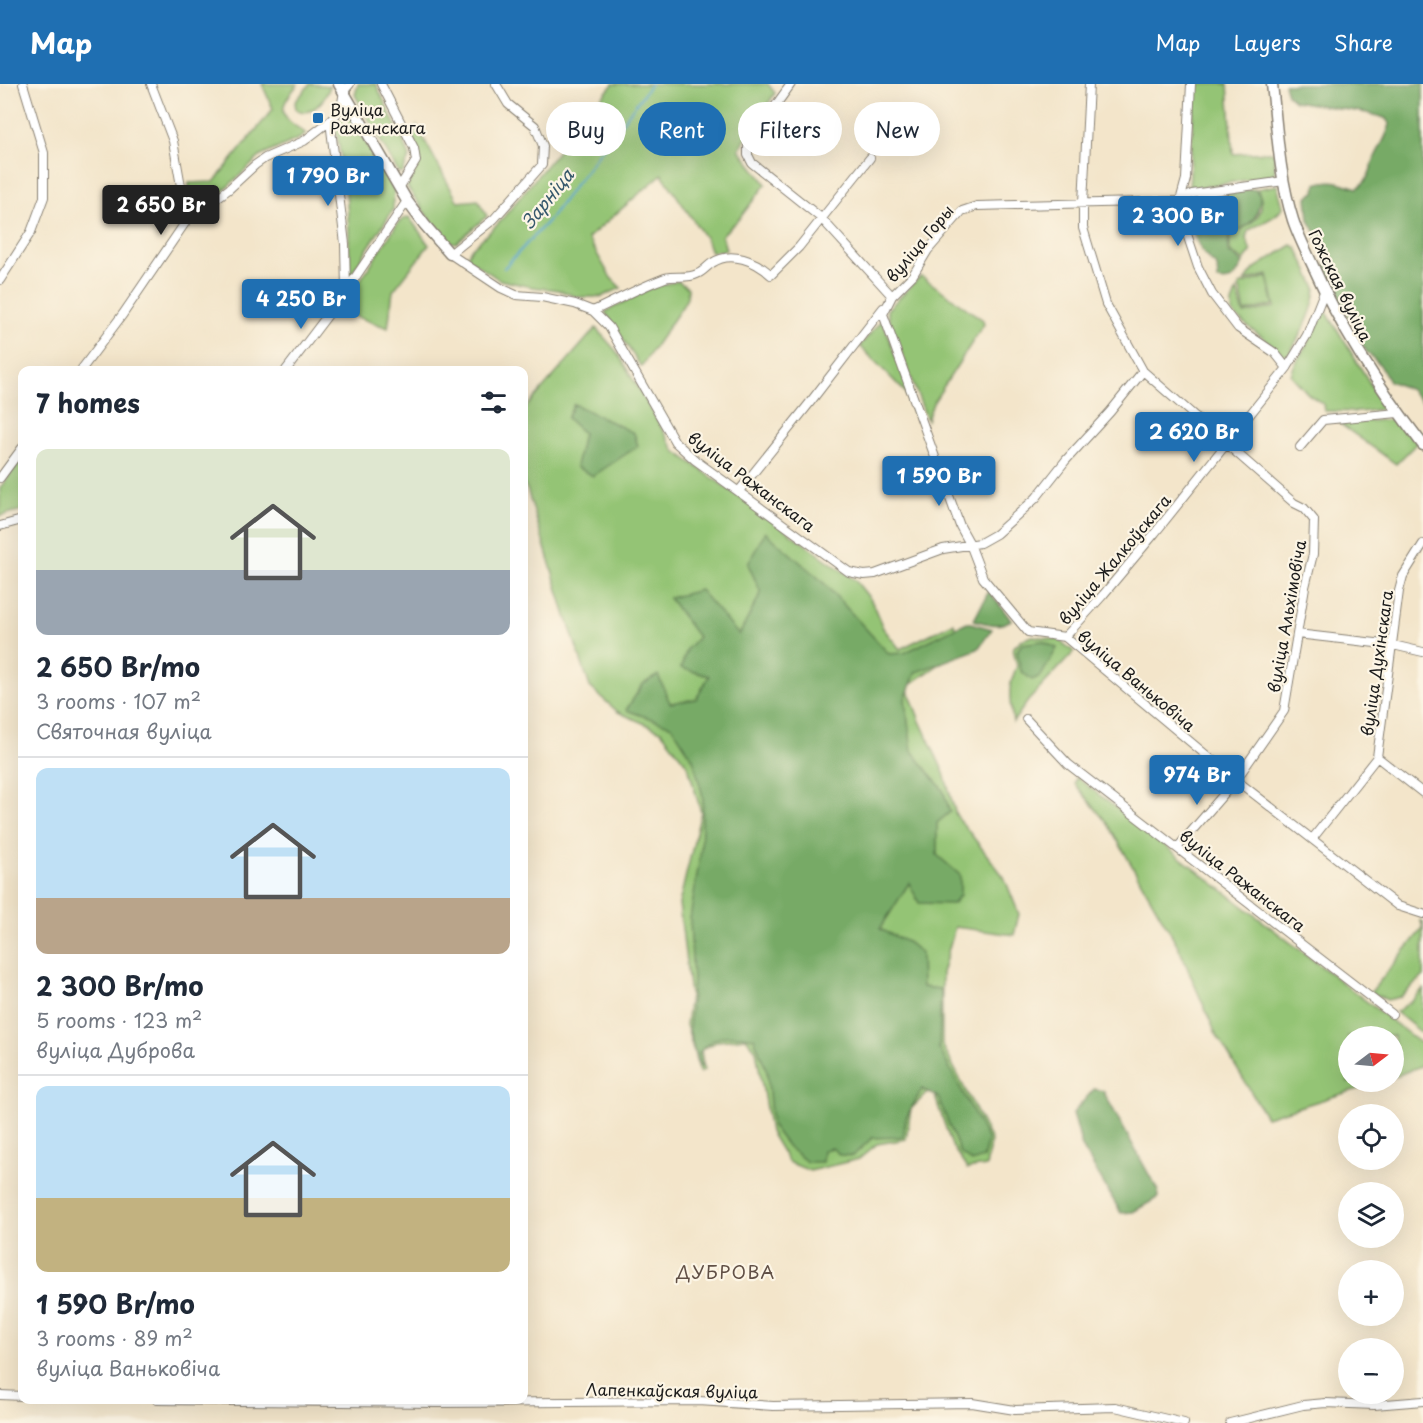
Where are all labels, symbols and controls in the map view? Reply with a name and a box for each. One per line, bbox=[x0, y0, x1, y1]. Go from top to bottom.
text: Map bbox=[30, 21, 92, 64]
text: Map bbox=[1156, 26, 1200, 58]
text: Layers bbox=[1233, 26, 1301, 58]
text: Share bbox=[1334, 26, 1393, 58]
place label: Вуліца Ражанскага bbox=[330, 97, 426, 139]
chip: Buy bbox=[546, 102, 626, 156]
chip: Rent bbox=[638, 102, 726, 156]
chip: Filters bbox=[738, 102, 842, 156]
chip: New bbox=[854, 102, 940, 156]
marker: Вуліца Ражанскага bbox=[311, 111, 325, 125]
pin: 1 790 Br bbox=[266, 156, 390, 207]
text: 1 790 Br bbox=[287, 160, 369, 190]
water label: Зарніца bbox=[514, 161, 580, 234]
pin: 2 650 Br bbox=[99, 185, 223, 236]
text: 2 650 Br bbox=[116, 189, 206, 219]
pin: 2 300 Br bbox=[1116, 196, 1240, 247]
street label: вуліца Горы bbox=[879, 199, 959, 287]
text: 2 300 Br bbox=[1132, 200, 1224, 230]
street label: Гожская вуліца bbox=[1303, 225, 1379, 345]
pin: 4 250 Br bbox=[239, 279, 363, 330]
text: 4 250 Br bbox=[256, 283, 346, 313]
text: 7 homes bbox=[36, 383, 140, 422]
icon: filters bbox=[477, 386, 510, 419]
pin: 2 620 Br bbox=[1132, 412, 1256, 463]
text: 2 620 Br bbox=[1149, 416, 1239, 446]
street label: вуліца Ражанскага bbox=[683, 425, 821, 537]
pin: 1 590 Br bbox=[877, 456, 1001, 507]
text: 1 590 Br bbox=[896, 460, 982, 490]
icon: home bbox=[219, 488, 327, 596]
street label: вуліца Жалкоўскага bbox=[1052, 489, 1176, 629]
street label: вуліца Альхімовіча bbox=[1261, 537, 1311, 694]
street label: вуліца Духінскага bbox=[1354, 588, 1398, 738]
street label: вуліца Ваньковіча bbox=[1073, 623, 1201, 737]
text: 2 650 Br/mo bbox=[36, 647, 200, 686]
text: 3 rooms · 107 m² bbox=[36, 686, 201, 716]
text: Святочная вуліца bbox=[36, 716, 212, 746]
pin: 974 Br bbox=[1148, 755, 1246, 806]
text: 974 Br bbox=[1163, 759, 1231, 789]
icon: home bbox=[219, 807, 327, 915]
street label: вуліца Ражанскага bbox=[1175, 823, 1311, 937]
text: 2 300 Br/mo bbox=[36, 966, 204, 1005]
text: 5 rooms · 123 m² bbox=[36, 1005, 202, 1035]
north arrow bbox=[1338, 1026, 1404, 1092]
map controls bbox=[1338, 1026, 1404, 1404]
text: вуліца Дуброва bbox=[36, 1035, 195, 1065]
button: locate bbox=[1338, 1104, 1404, 1170]
icon: home bbox=[219, 1125, 327, 1233]
button: layers bbox=[1338, 1182, 1404, 1248]
district label: ДУБРОВА bbox=[675, 1258, 776, 1285]
button: + bbox=[1338, 1260, 1404, 1326]
text: 1 590 Br/mo bbox=[36, 1284, 195, 1323]
text: 3 rooms · 89 m² bbox=[36, 1323, 193, 1353]
button: − bbox=[1338, 1338, 1404, 1404]
text: вуліца Ваньковіча bbox=[36, 1353, 220, 1383]
street label: Лапенкаўская вуліца bbox=[586, 1377, 758, 1404]

